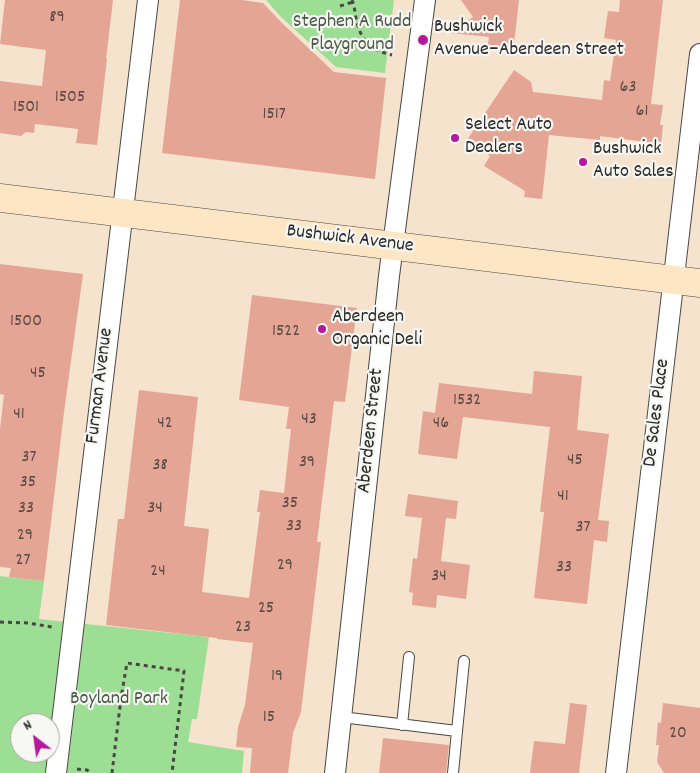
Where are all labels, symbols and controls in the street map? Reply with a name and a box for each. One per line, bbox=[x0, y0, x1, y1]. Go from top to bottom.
house number: 89 bbox=[49, 8, 65, 30]
park label: Stephen A Rudd Playground bbox=[293, 11, 411, 58]
place label: Bushwick Avenue–Aberdeen Street bbox=[434, 16, 624, 63]
marker: Bushwick Avenue–Aberdeen Street bbox=[416, 33, 430, 47]
house number: 63 bbox=[620, 78, 636, 100]
house number: 1505 bbox=[55, 88, 85, 110]
house number: 1501 bbox=[13, 98, 39, 120]
house number: 61 bbox=[636, 102, 648, 124]
house number: 1517 bbox=[262, 105, 286, 127]
place label: Select Auto Dealers bbox=[465, 114, 552, 161]
marker: Select Auto Dealers bbox=[449, 132, 461, 144]
place label: Bushwick Auto Sales bbox=[593, 138, 674, 185]
marker: Bushwick Auto Sales bbox=[577, 156, 589, 168]
street label: Bushwick Avenue bbox=[285, 220, 415, 260]
place label: Aberdeen Organic Deli bbox=[332, 306, 422, 353]
house number: 1500 bbox=[10, 312, 42, 334]
house number: 1522 bbox=[272, 322, 300, 344]
marker: Aberdeen Organic Deli bbox=[316, 323, 328, 335]
street label: Furman Avenue bbox=[82, 327, 120, 445]
street label: De Sales Place bbox=[639, 358, 677, 468]
house number: 45 bbox=[30, 364, 46, 386]
street label: Aberdeen Street bbox=[354, 367, 390, 495]
house number: 1532 bbox=[453, 391, 481, 413]
house number: 41 bbox=[13, 405, 25, 427]
house number: 43 bbox=[301, 410, 317, 432]
house number: 42 bbox=[157, 414, 173, 436]
house number: 46 bbox=[433, 414, 449, 436]
house number: 37 bbox=[22, 448, 36, 470]
house number: 45 bbox=[567, 451, 583, 473]
house number: 39 bbox=[299, 453, 315, 475]
house number: 38 bbox=[152, 456, 168, 478]
house number: 35 bbox=[20, 473, 36, 495]
house number: 41 bbox=[557, 487, 569, 509]
house number: 35 bbox=[282, 494, 298, 516]
house number: 33 bbox=[18, 499, 34, 521]
house number: 34 bbox=[147, 499, 163, 521]
house number: 33 bbox=[286, 517, 302, 539]
house number: 37 bbox=[576, 518, 590, 540]
house number: 29 bbox=[17, 526, 33, 548]
house number: 27 bbox=[16, 551, 30, 573]
house number: 29 bbox=[277, 556, 293, 578]
house number: 33 bbox=[556, 558, 572, 580]
house number: 24 bbox=[150, 562, 166, 584]
house number: 34 bbox=[431, 567, 447, 589]
house number: 25 bbox=[258, 599, 274, 621]
house number: 23 bbox=[235, 618, 251, 640]
house number: 19 bbox=[271, 667, 283, 689]
park label: Boyland Park bbox=[70, 688, 168, 712]
house number: 15 bbox=[263, 708, 275, 730]
north arrow bbox=[10, 713, 60, 763]
text: N bbox=[20, 715, 36, 736]
house number: 20 bbox=[669, 724, 687, 746]

